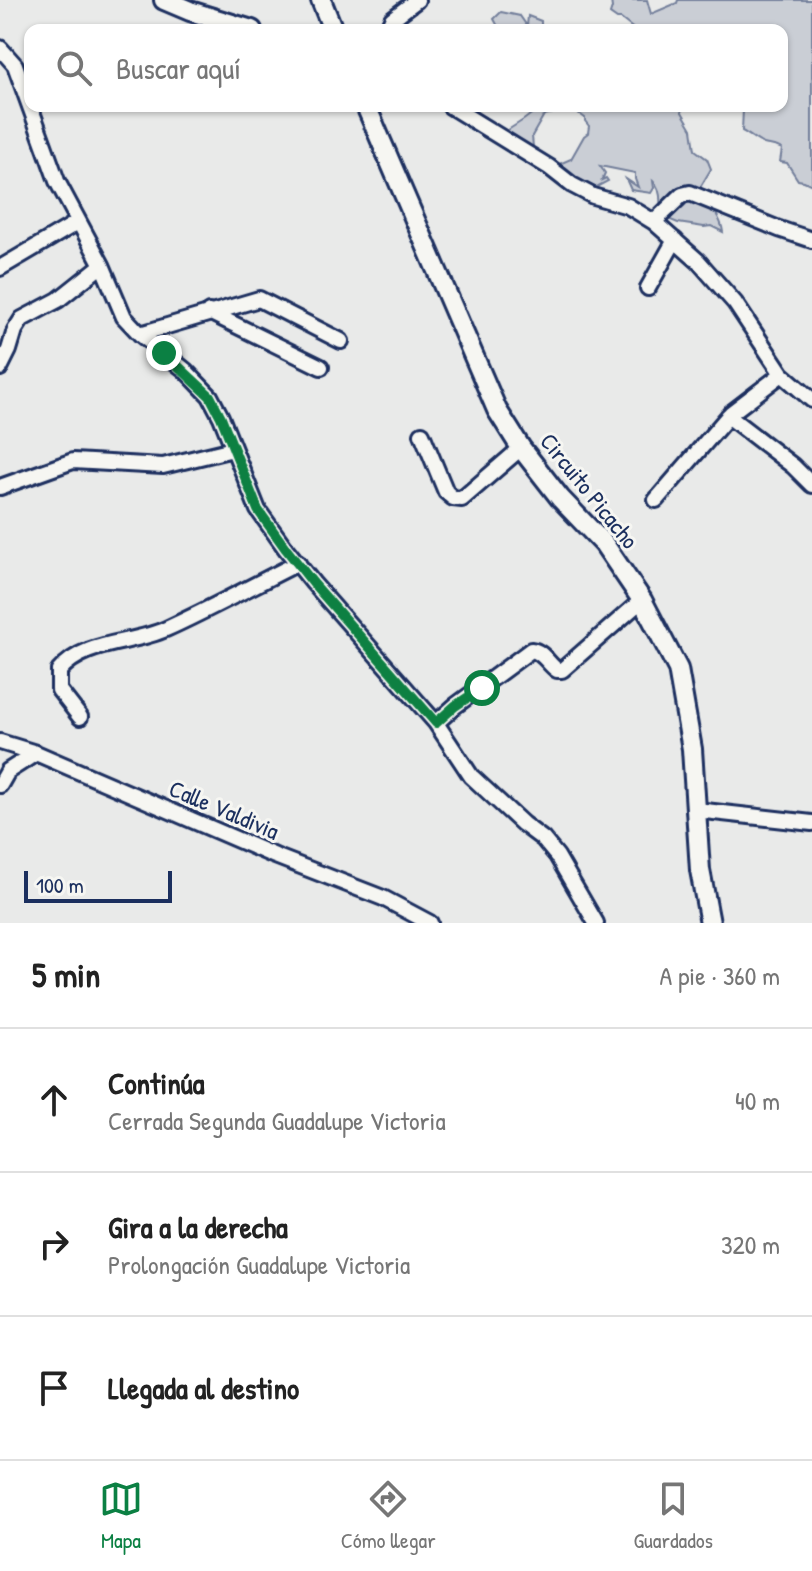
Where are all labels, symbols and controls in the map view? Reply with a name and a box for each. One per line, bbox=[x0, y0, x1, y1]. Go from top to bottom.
search box bbox=[24, 24, 788, 112]
icon: search bbox=[52, 46, 96, 90]
text: Buscar aquí bbox=[116, 48, 241, 88]
route end bbox=[146, 335, 182, 371]
street label: Circuito Picacho bbox=[533, 426, 647, 555]
route start bbox=[464, 670, 500, 706]
street label: Calle Valdivia bbox=[165, 772, 284, 847]
scale bar bbox=[24, 867, 172, 903]
text: 100 m bbox=[36, 870, 84, 900]
text: 5 min bbox=[32, 952, 100, 998]
text: A pie · 360 m bbox=[660, 958, 780, 993]
text: Continúa bbox=[108, 1063, 204, 1103]
icon: ahead bbox=[32, 1078, 76, 1122]
text: 40 m bbox=[735, 1083, 780, 1118]
text: Cerrada Segunda Guadalupe Victoria bbox=[108, 1103, 446, 1138]
text: Gira a la derecha bbox=[108, 1207, 288, 1247]
icon: right bbox=[32, 1222, 76, 1266]
text: 320 m bbox=[721, 1227, 780, 1262]
text: Prolongación Guadalupe Victoria bbox=[108, 1247, 410, 1282]
icon: arrive bbox=[32, 1366, 76, 1410]
text: Llegada al destino bbox=[108, 1368, 299, 1408]
tab: Mapa bbox=[99, 1477, 143, 1555]
tab: Cómo llegar bbox=[341, 1477, 436, 1555]
tab: Guardados bbox=[634, 1477, 713, 1555]

